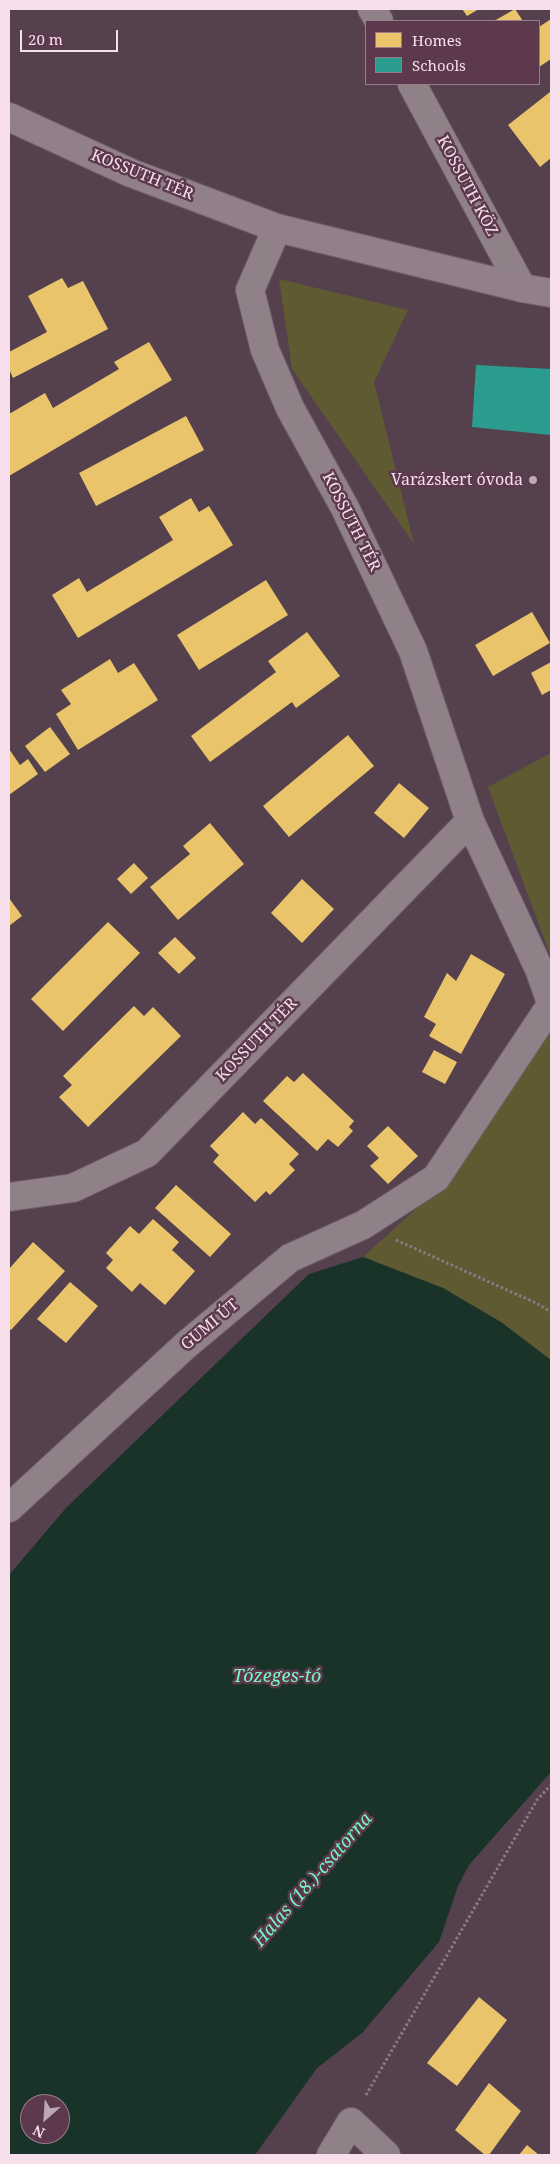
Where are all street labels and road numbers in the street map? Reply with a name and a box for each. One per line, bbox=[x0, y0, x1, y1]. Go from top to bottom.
street label: KOSSUTH KÖZ bbox=[433, 133, 501, 239]
street label: KOSSUTH TÉR bbox=[88, 146, 196, 204]
street label: KOSSUTH TÉR bbox=[318, 469, 384, 575]
street label: KOSSUTH TÉR bbox=[212, 994, 302, 1086]
street label: GUMI ÚT bbox=[177, 1295, 243, 1355]

